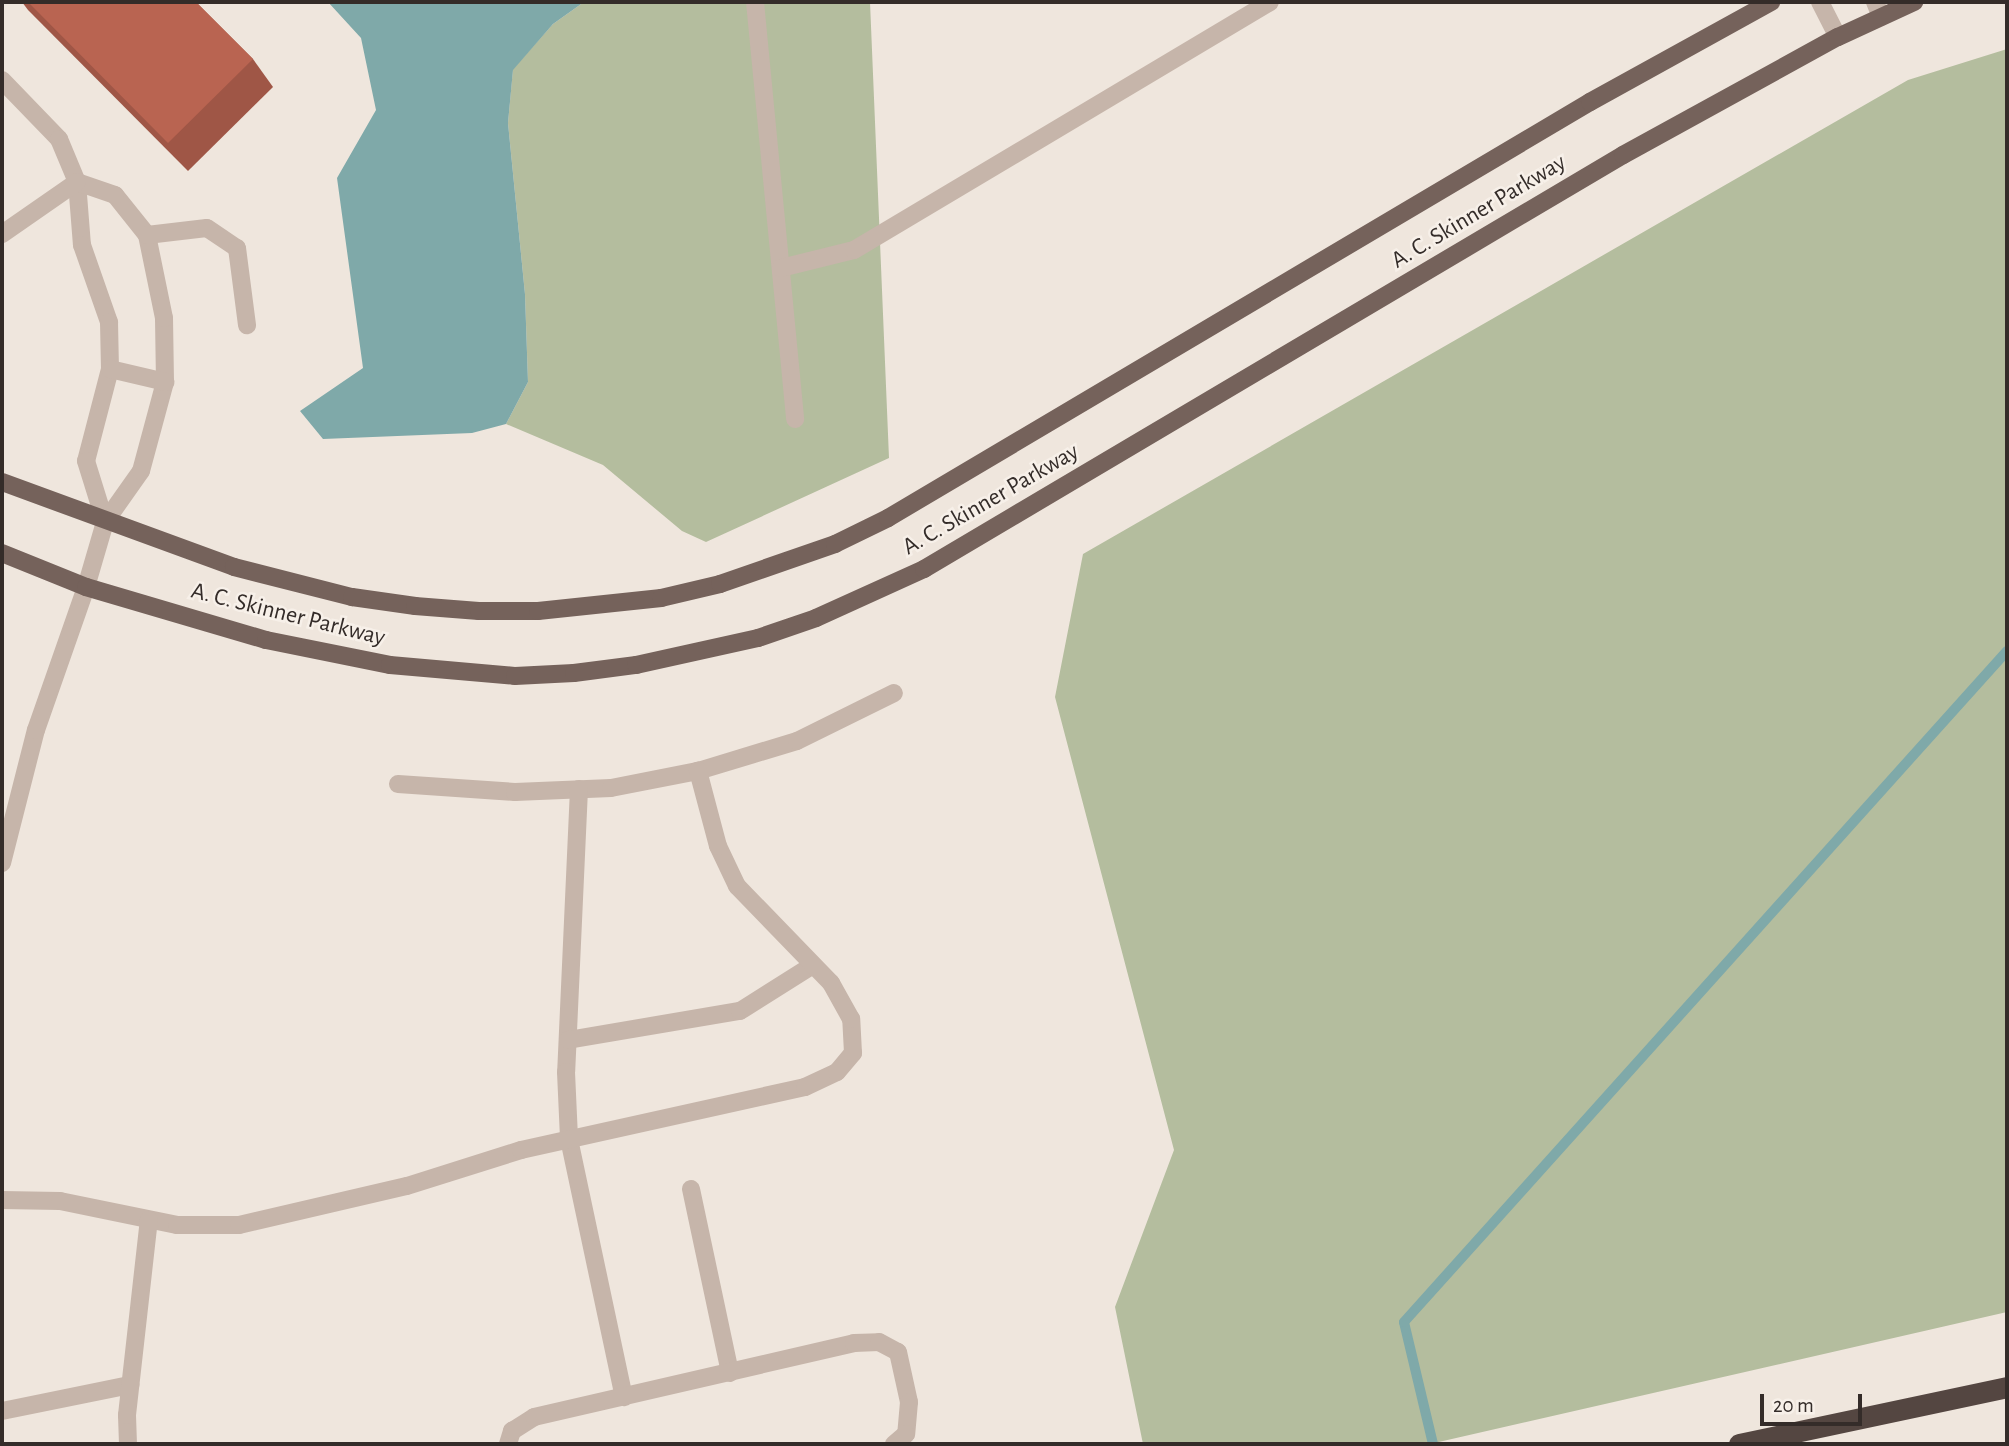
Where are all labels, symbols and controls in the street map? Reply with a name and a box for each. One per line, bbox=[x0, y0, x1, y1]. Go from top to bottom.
street label: A. C. Skinner Parkway bbox=[1386, 149, 1572, 275]
street label: A. C. Skinner Parkway bbox=[898, 438, 1084, 562]
street label: A. C. Skinner Parkway bbox=[188, 577, 388, 653]
scale bar bbox=[1764, 1380, 1866, 1424]
text: 20 m bbox=[1773, 1395, 1814, 1416]

